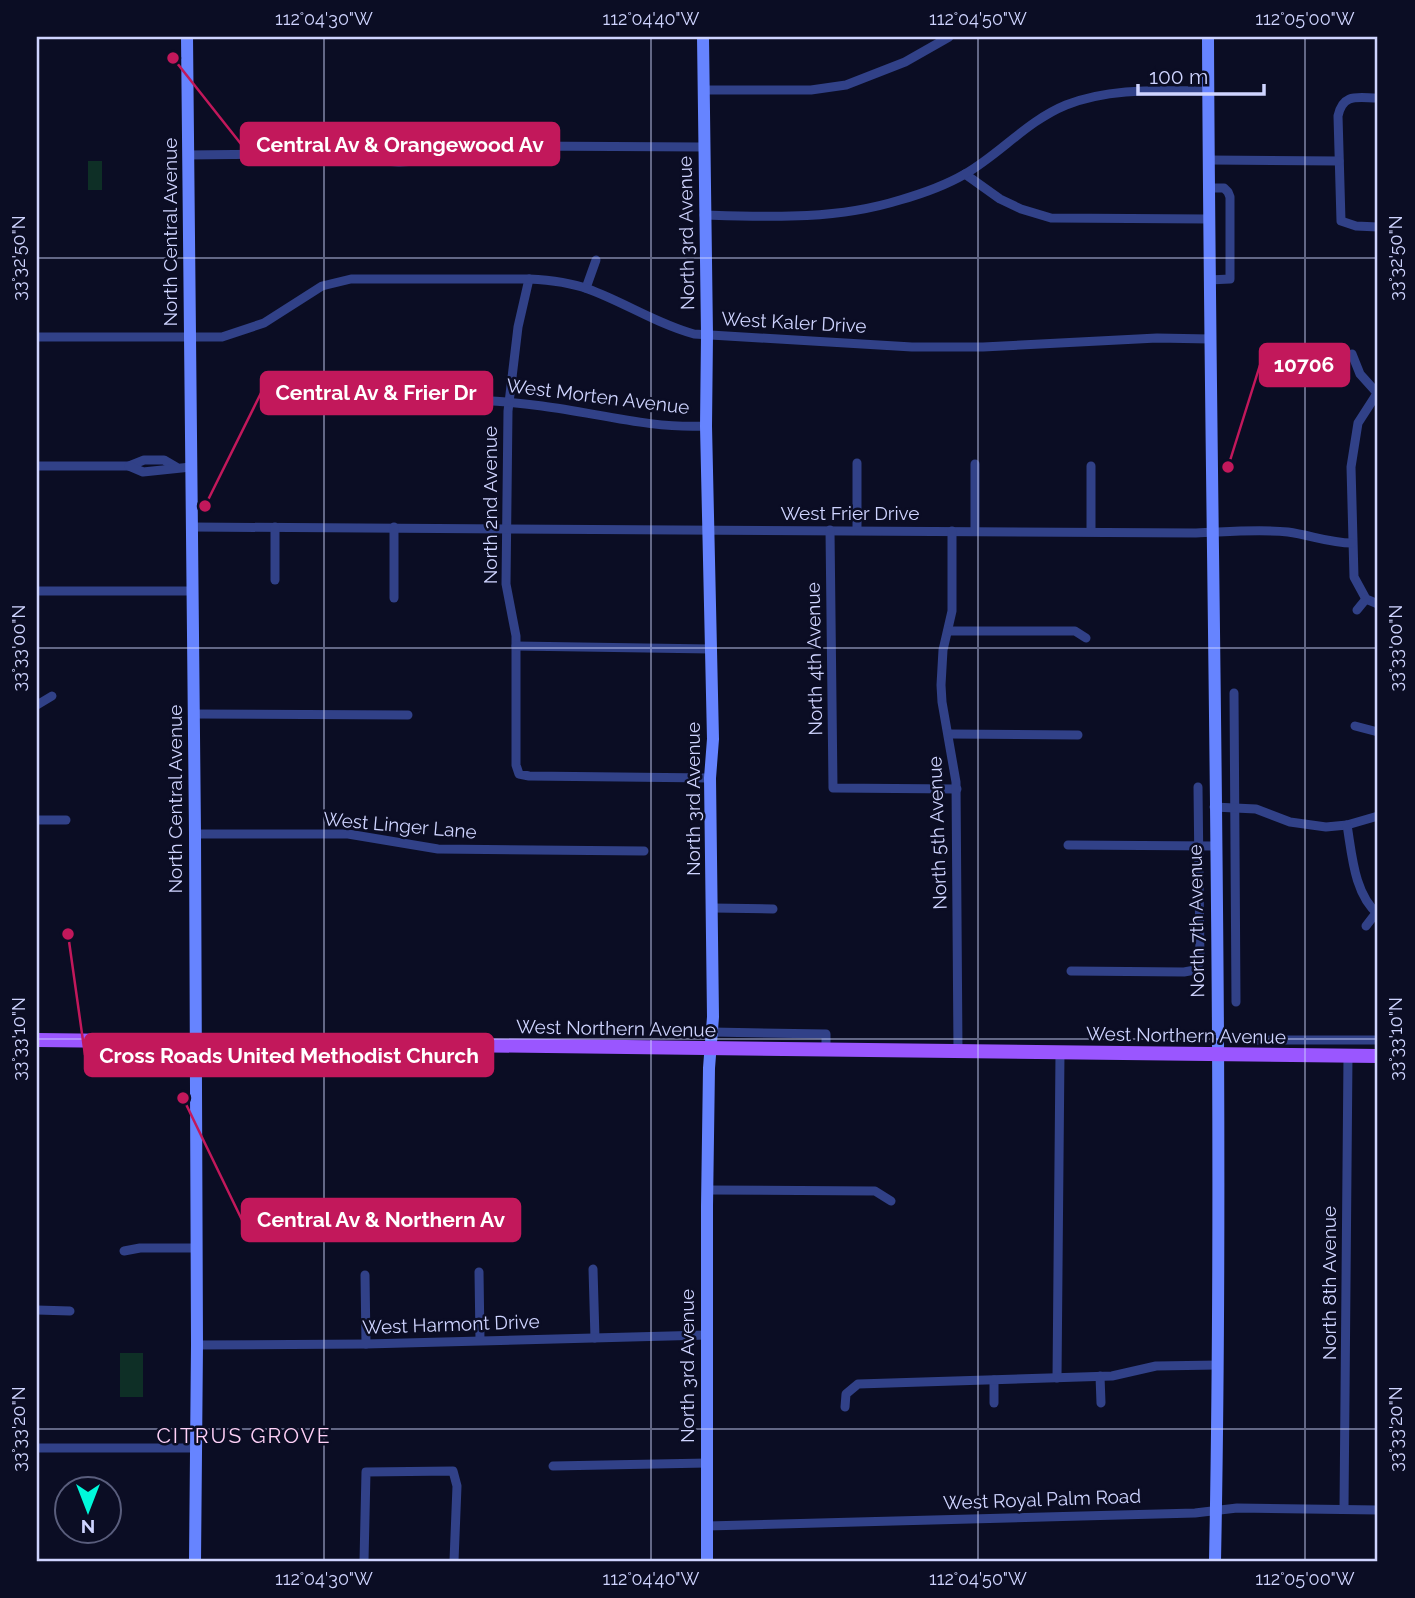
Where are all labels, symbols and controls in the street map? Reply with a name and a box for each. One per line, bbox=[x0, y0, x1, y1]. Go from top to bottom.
text: 112°04'30"W bbox=[275, 8, 373, 29]
text: 112°04'40"W bbox=[603, 8, 700, 29]
text: 112°04'50"W bbox=[929, 8, 1027, 29]
text: 112°05'00"W bbox=[1255, 8, 1355, 29]
scale bar bbox=[1138, 52, 1264, 96]
text: 100 m bbox=[1149, 64, 1208, 89]
callout: Central Av & Orangewood Av bbox=[241, 123, 559, 165]
text: Central Av & Orangewood Av bbox=[256, 132, 544, 157]
street label: North Central Avenue bbox=[159, 138, 181, 326]
street label: North 3rd Avenue bbox=[674, 156, 698, 310]
text: 33°32'50"N bbox=[8, 215, 29, 301]
text: 33°32'50"N bbox=[1385, 215, 1406, 301]
street label: West Kaler Drive bbox=[721, 307, 867, 337]
callout: 10706 bbox=[1260, 344, 1349, 386]
text: 10706 bbox=[1274, 352, 1334, 377]
callout: Central Av & Frier Dr bbox=[261, 372, 492, 414]
street label: West Morten Avenue bbox=[505, 374, 691, 418]
text: Central Av & Frier Dr bbox=[275, 380, 477, 405]
street label: North 2nd Avenue bbox=[479, 426, 501, 584]
street label: West Frier Drive bbox=[781, 502, 919, 524]
street label: North 4th Avenue bbox=[802, 582, 826, 736]
text: 33°33'00"N bbox=[8, 605, 29, 691]
text: 33°33'00"N bbox=[1385, 605, 1406, 691]
street label: North Central Avenue bbox=[164, 705, 186, 893]
street label: North 3rd Avenue bbox=[682, 722, 704, 876]
street label: North 5th Avenue bbox=[923, 756, 951, 910]
street label: West Linger Lane bbox=[322, 807, 478, 843]
street label: North 7th Avenue bbox=[1184, 844, 1208, 998]
text: 33°33'10"N bbox=[8, 997, 29, 1081]
text: 33°33'10"N bbox=[1385, 997, 1406, 1081]
street label: West Northern Avenue bbox=[516, 1015, 716, 1041]
street label: West Northern Avenue bbox=[1086, 1022, 1286, 1048]
callout: Cross Roads United Methodist Church bbox=[85, 1034, 493, 1076]
text: Cross Roads United Methodist Church bbox=[99, 1043, 479, 1068]
callout: Central Av & Northern Av bbox=[242, 1199, 520, 1241]
street label: North 8th Avenue bbox=[1318, 1206, 1340, 1360]
text: Central Av & Northern Av bbox=[257, 1207, 505, 1232]
street label: North 3rd Avenue bbox=[676, 1289, 698, 1443]
street label: West Harmont Drive bbox=[362, 1310, 540, 1338]
text: 33°33'20"N bbox=[8, 1386, 29, 1472]
text: 33°33'20"N bbox=[1385, 1386, 1406, 1472]
district label: CITRUS GROVE bbox=[156, 1423, 332, 1448]
north arrow bbox=[52, 1476, 122, 1546]
street label: West Royal Palm Road bbox=[943, 1485, 1141, 1513]
text: N bbox=[81, 1516, 95, 1538]
text: 112°04'30"W bbox=[275, 1568, 373, 1589]
text: 112°04'40"W bbox=[603, 1568, 700, 1589]
text: 112°04'50"W bbox=[929, 1568, 1027, 1589]
text: 112°05'00"W bbox=[1255, 1568, 1355, 1589]

